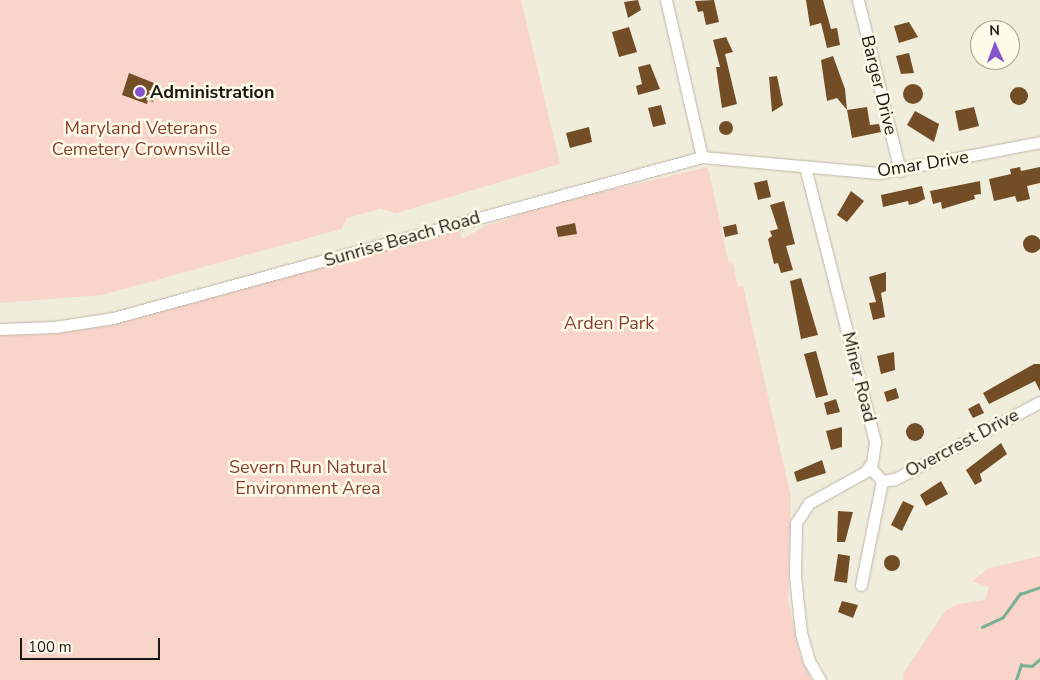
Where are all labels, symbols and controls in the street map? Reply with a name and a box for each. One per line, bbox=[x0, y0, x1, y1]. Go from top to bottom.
north arrow bbox=[970, 20, 1020, 70]
text: N bbox=[989, 21, 1000, 40]
street label: Barger Drive bbox=[856, 33, 902, 137]
place label: Administration bbox=[150, 81, 274, 103]
marker: Administration bbox=[134, 86, 146, 98]
park label: Maryland Veterans Cemetery Crownsville bbox=[52, 118, 230, 160]
street label: Omar Drive bbox=[876, 146, 970, 182]
street label: Sunrise Beach Road bbox=[322, 206, 482, 272]
park label: Arden Park bbox=[564, 312, 654, 334]
street label: Miner Road bbox=[837, 330, 881, 424]
street label: Overcrest Drive bbox=[902, 404, 1022, 482]
park label: Severn Run Natural Environment Area bbox=[229, 457, 387, 499]
scale bar bbox=[22, 628, 162, 660]
text: 100 m bbox=[28, 637, 72, 657]

